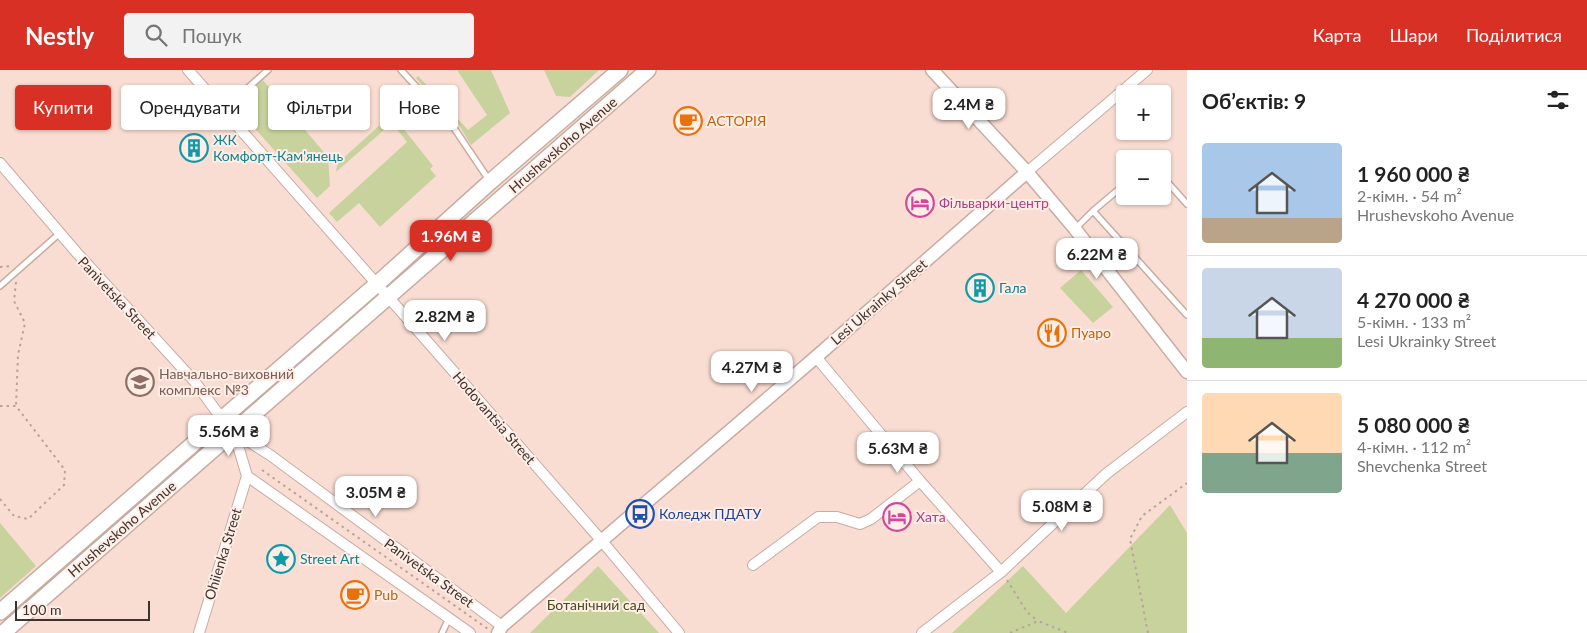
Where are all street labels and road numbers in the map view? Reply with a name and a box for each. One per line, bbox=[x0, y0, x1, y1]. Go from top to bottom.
street label: Hrushevskoho Avenue bbox=[505, 93, 620, 196]
street label: Panivetska Street bbox=[75, 253, 160, 342]
street label: Lesi Ukrainky Street bbox=[827, 255, 930, 348]
street label: Hodovantsia Street bbox=[449, 368, 539, 468]
street label: Hrushevskoho Avenue bbox=[64, 477, 179, 580]
street label: Ohiienka Street bbox=[200, 506, 245, 602]
street label: Panivetska Street bbox=[381, 534, 477, 611]

